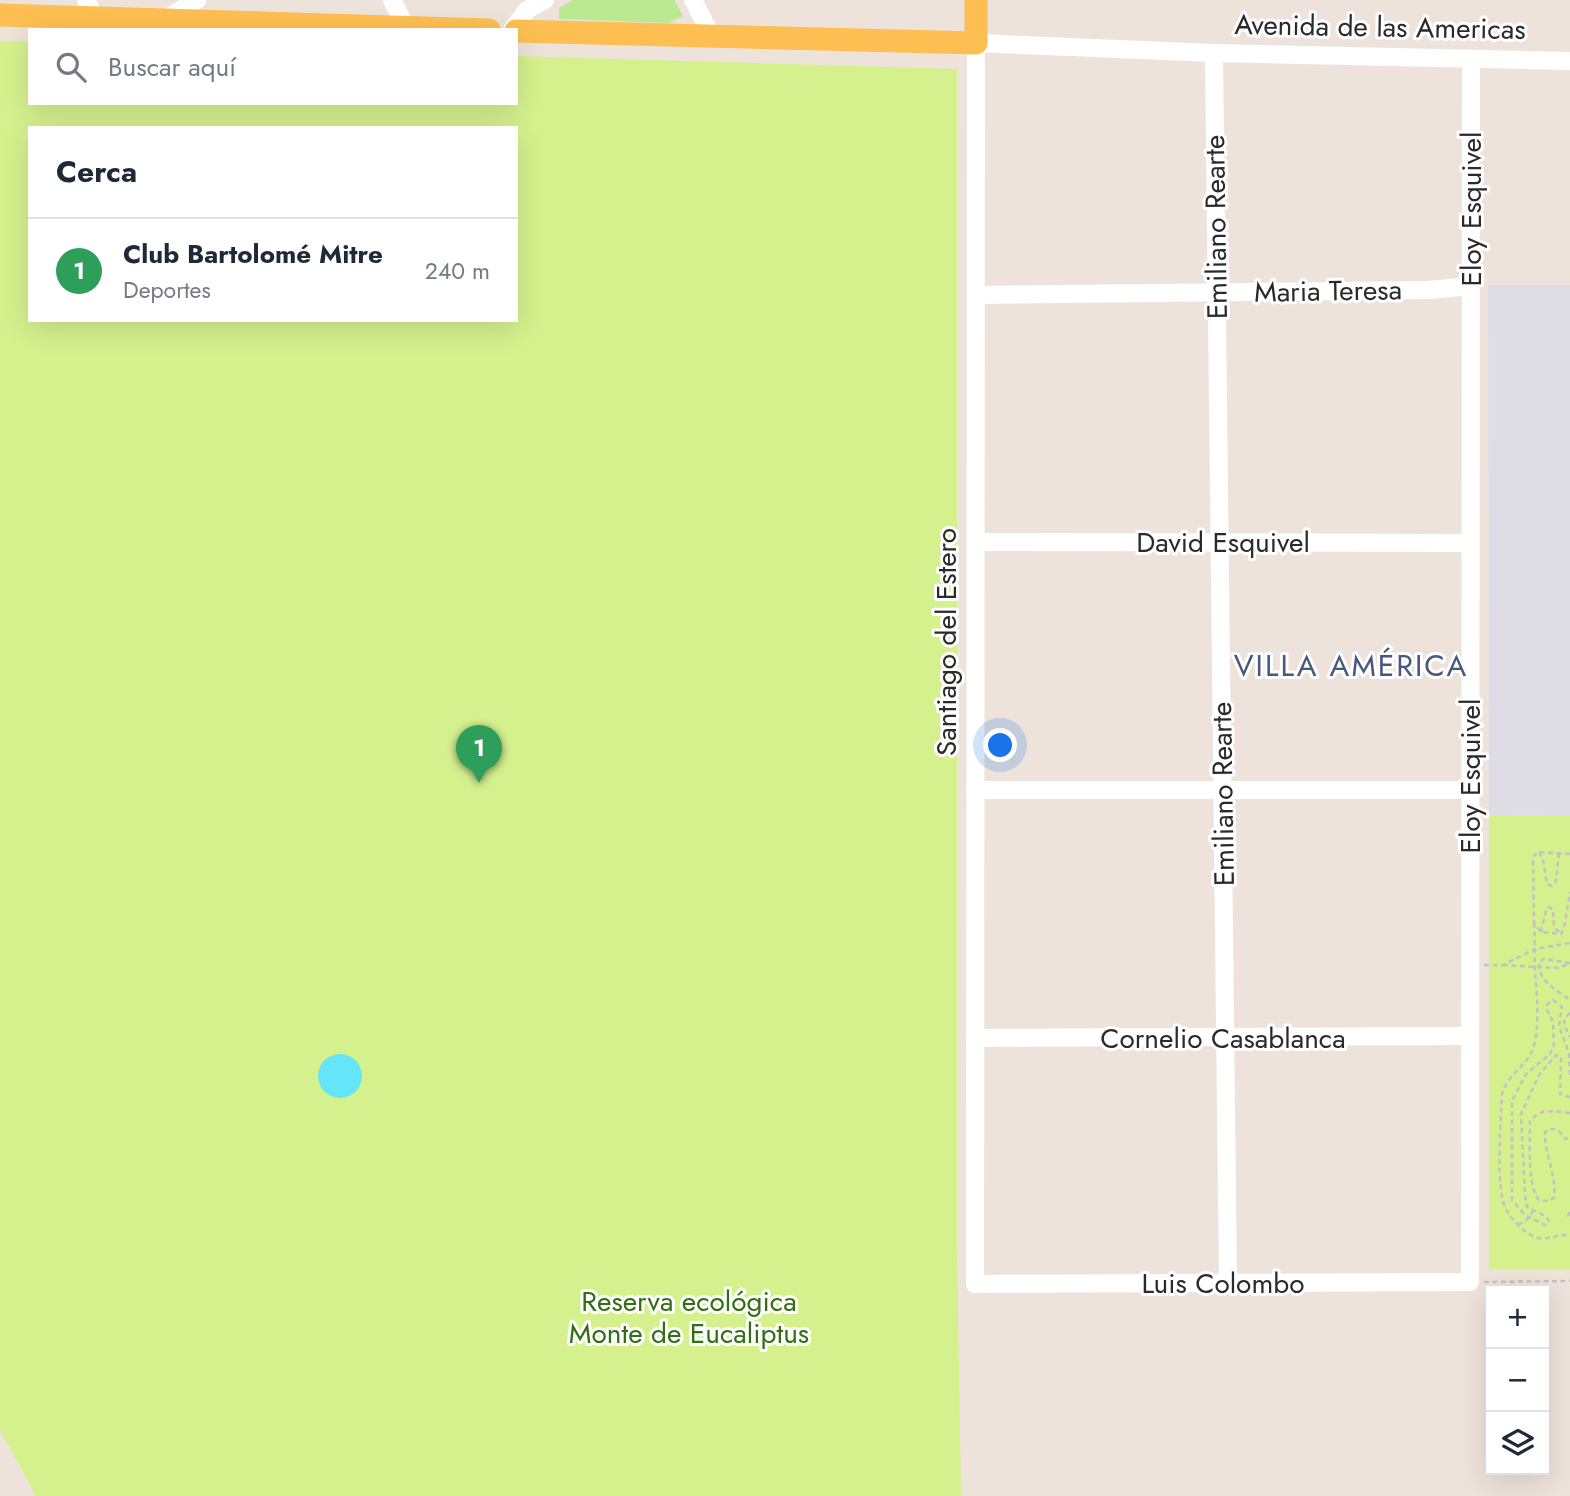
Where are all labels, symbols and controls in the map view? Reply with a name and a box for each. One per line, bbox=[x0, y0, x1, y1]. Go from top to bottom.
street label: Avenida de las Americas bbox=[1234, 4, 1526, 50]
search box bbox=[28, 28, 518, 105]
icon: search bbox=[52, 48, 90, 86]
text: Buscar aquí bbox=[108, 48, 236, 86]
street label: Eloy Esquivel bbox=[1451, 132, 1492, 286]
street label: Emiliano Rearte bbox=[1194, 134, 1238, 320]
text: Cerca bbox=[56, 150, 137, 193]
text: Club Bartolomé Mitre bbox=[123, 235, 383, 273]
text: 1 bbox=[73, 254, 85, 288]
text: 240 m bbox=[425, 254, 490, 288]
street label: Maria Teresa bbox=[1254, 269, 1402, 313]
text: Deportes bbox=[123, 273, 211, 307]
street label: David Esquivel bbox=[1136, 522, 1310, 563]
street label: Santiago del Estero bbox=[926, 528, 967, 756]
district label: VILLA AMÉRICA bbox=[1234, 644, 1468, 687]
street label: Eloy Esquivel bbox=[1450, 699, 1491, 853]
street label: Emiliano Rearte bbox=[1201, 701, 1245, 887]
pin: 1 bbox=[456, 725, 502, 783]
your location bbox=[983, 728, 1017, 762]
street label: Cornelio Casablanca bbox=[1100, 1018, 1346, 1059]
street label: Luis Colombo bbox=[1142, 1263, 1305, 1304]
park label: Reserva ecológica Monte de Eucaliptus bbox=[569, 1281, 809, 1354]
map controls bbox=[1486, 1286, 1549, 1475]
button: + bbox=[1486, 1286, 1549, 1349]
button: − bbox=[1486, 1349, 1549, 1412]
button: layers bbox=[1486, 1412, 1549, 1475]

